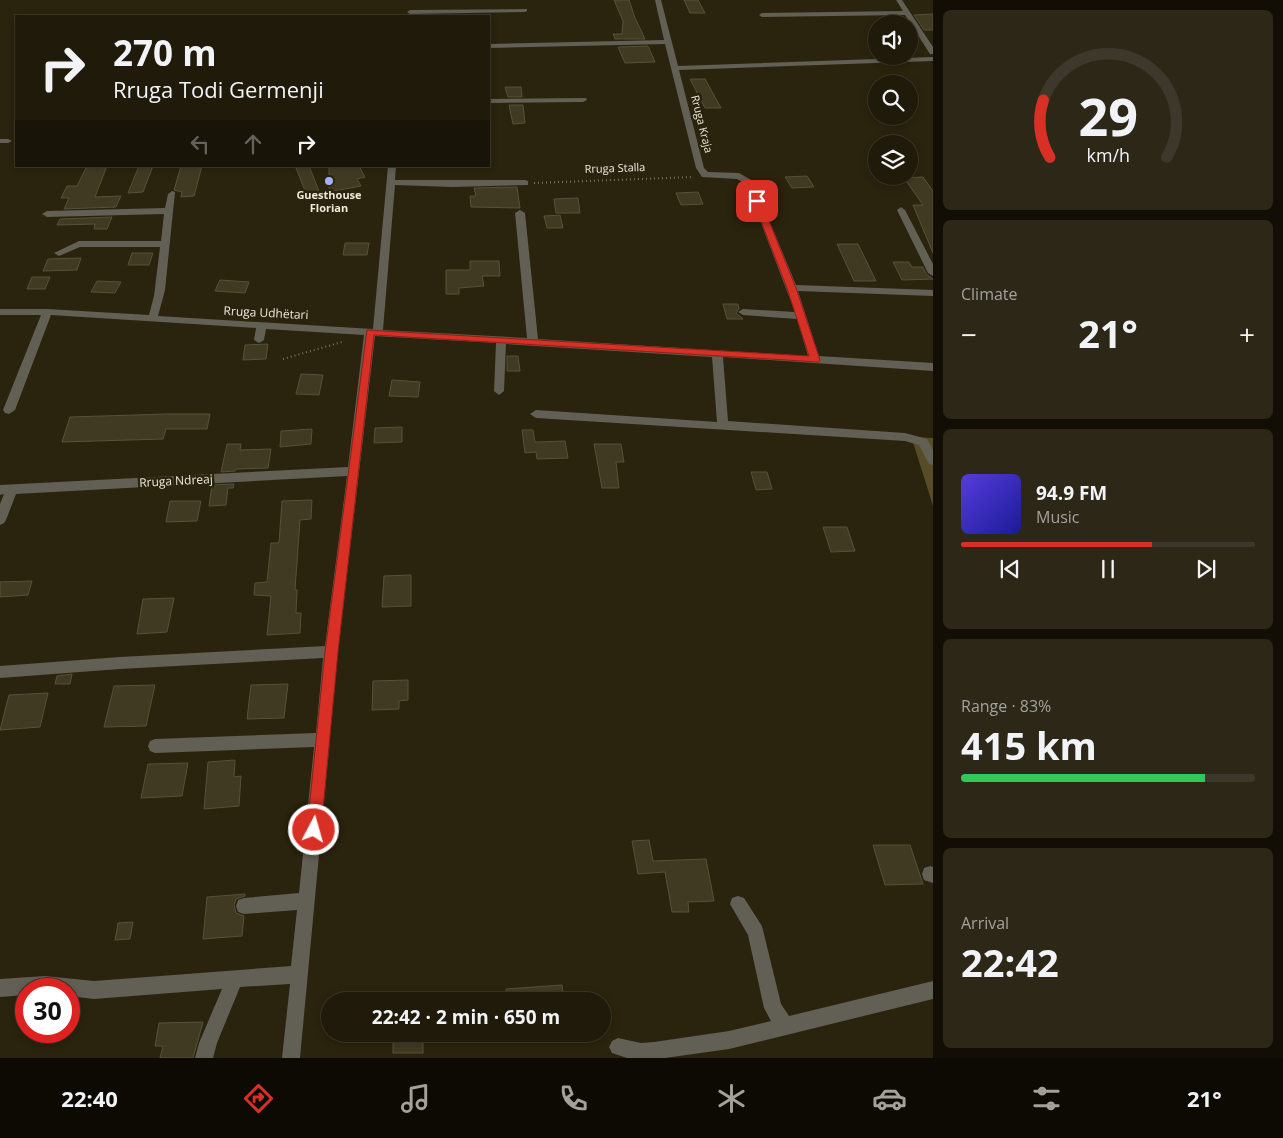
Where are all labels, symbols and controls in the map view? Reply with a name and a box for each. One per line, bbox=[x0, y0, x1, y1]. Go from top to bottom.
map controls bbox=[868, 15, 918, 185]
button: sound bbox=[868, 15, 918, 65]
text: 270 m bbox=[113, 29, 217, 76]
icon: right bbox=[30, 35, 95, 100]
text: Rruga Todi Germenji bbox=[113, 74, 324, 104]
button: search bbox=[868, 75, 918, 125]
text: 29 bbox=[1078, 80, 1138, 151]
street label: Rruga Kraja bbox=[688, 93, 717, 154]
icon: left bbox=[186, 130, 214, 158]
icon: ahead bbox=[239, 130, 267, 158]
icon: right bbox=[292, 130, 320, 158]
button: layers bbox=[868, 135, 918, 185]
text: km/h bbox=[1086, 143, 1130, 167]
street label: Rruga Stalla bbox=[584, 159, 646, 176]
marker: Guesthouse Florian bbox=[323, 175, 335, 187]
pin bbox=[736, 180, 778, 222]
place label: Guesthouse Florian bbox=[296, 187, 362, 215]
icon: arrive bbox=[743, 187, 771, 215]
text: Climate bbox=[961, 283, 1018, 305]
street label: Rruga Udhëtari bbox=[223, 302, 309, 323]
text: 21° bbox=[1078, 307, 1138, 359]
text: − bbox=[961, 315, 977, 353]
text: + bbox=[1239, 315, 1255, 353]
street label: Rruga Ndreaj bbox=[139, 470, 213, 491]
text: 94.9 FM bbox=[1036, 480, 1107, 506]
text: Music bbox=[1036, 506, 1080, 528]
icon: previous bbox=[996, 555, 1024, 583]
icon: pause bbox=[1094, 555, 1122, 583]
icon: next bbox=[1192, 555, 1220, 583]
text: Range · 83% bbox=[961, 695, 1051, 717]
text: 415 km bbox=[961, 719, 1097, 771]
position arrow bbox=[287, 803, 339, 855]
text: Arrival bbox=[961, 912, 1009, 934]
text: 22:42 bbox=[961, 936, 1059, 988]
speed limit sign: 30 bbox=[15, 978, 80, 1043]
text: 22:42 · 2 min · 650 m bbox=[372, 1004, 560, 1030]
icon: directions bbox=[241, 1081, 276, 1116]
icon: music bbox=[398, 1081, 433, 1116]
icon: phone bbox=[556, 1081, 591, 1116]
icon: climate bbox=[714, 1081, 749, 1116]
icon: car bbox=[872, 1081, 907, 1116]
icon: filters bbox=[1029, 1081, 1064, 1116]
text: 22:40 bbox=[61, 1083, 118, 1113]
text: 21° bbox=[1187, 1083, 1222, 1113]

